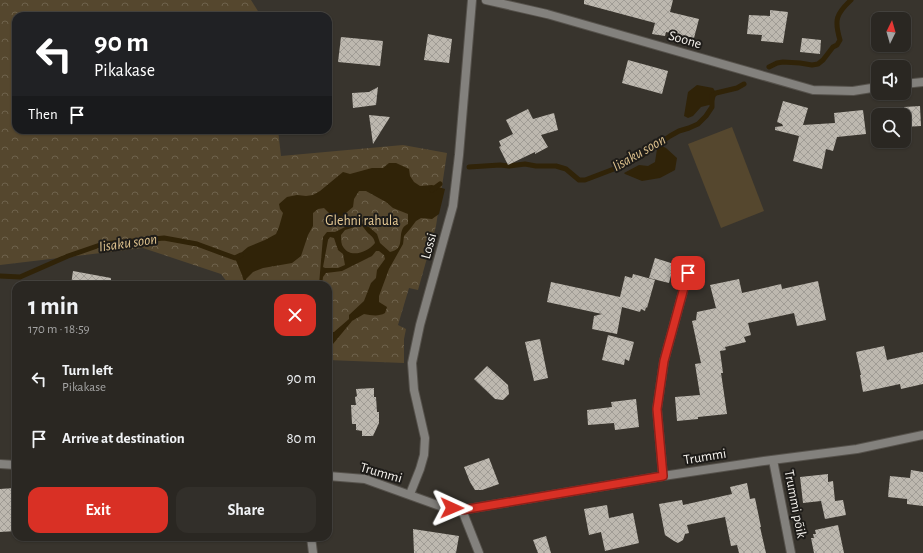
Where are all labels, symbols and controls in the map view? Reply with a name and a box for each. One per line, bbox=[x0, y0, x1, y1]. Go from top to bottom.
north arrow bbox=[871, 12, 911, 52]
map controls bbox=[871, 12, 911, 148]
icon: left bbox=[28, 28, 80, 80]
text: 90 m bbox=[94, 29, 149, 57]
street label: Soone bbox=[667, 29, 703, 51]
button: sound bbox=[871, 60, 911, 100]
text: Pikakase bbox=[94, 62, 155, 80]
icon: arrive bbox=[66, 104, 88, 126]
text: Then bbox=[28, 107, 58, 122]
button: search bbox=[871, 108, 911, 148]
water label: Iisaku soon bbox=[610, 132, 668, 174]
park label: Glehni rahula bbox=[325, 214, 399, 228]
water label: Iisaku soon bbox=[98, 231, 158, 255]
street label: Lossi bbox=[419, 232, 439, 260]
pin bbox=[671, 256, 705, 290]
icon: arrive bbox=[677, 262, 699, 284]
button: close bbox=[274, 294, 316, 336]
text: 1 min bbox=[28, 295, 79, 319]
text: 170 m · 18:59 bbox=[28, 323, 90, 336]
text: Turn left bbox=[62, 363, 113, 378]
icon: left bbox=[28, 368, 50, 390]
text: 90 m bbox=[287, 371, 316, 386]
text: Pikakase bbox=[62, 381, 106, 394]
icon: arrive bbox=[28, 428, 50, 450]
text: Arrive at destination bbox=[62, 431, 185, 446]
text: 80 m bbox=[286, 431, 316, 446]
street label: Trummi bbox=[683, 447, 727, 467]
street label: Trummi bbox=[358, 460, 404, 486]
street label: Trummi põik bbox=[782, 469, 809, 540]
button: Exit bbox=[28, 487, 168, 533]
button: Share bbox=[176, 487, 316, 533]
position arrow bbox=[431, 487, 473, 529]

